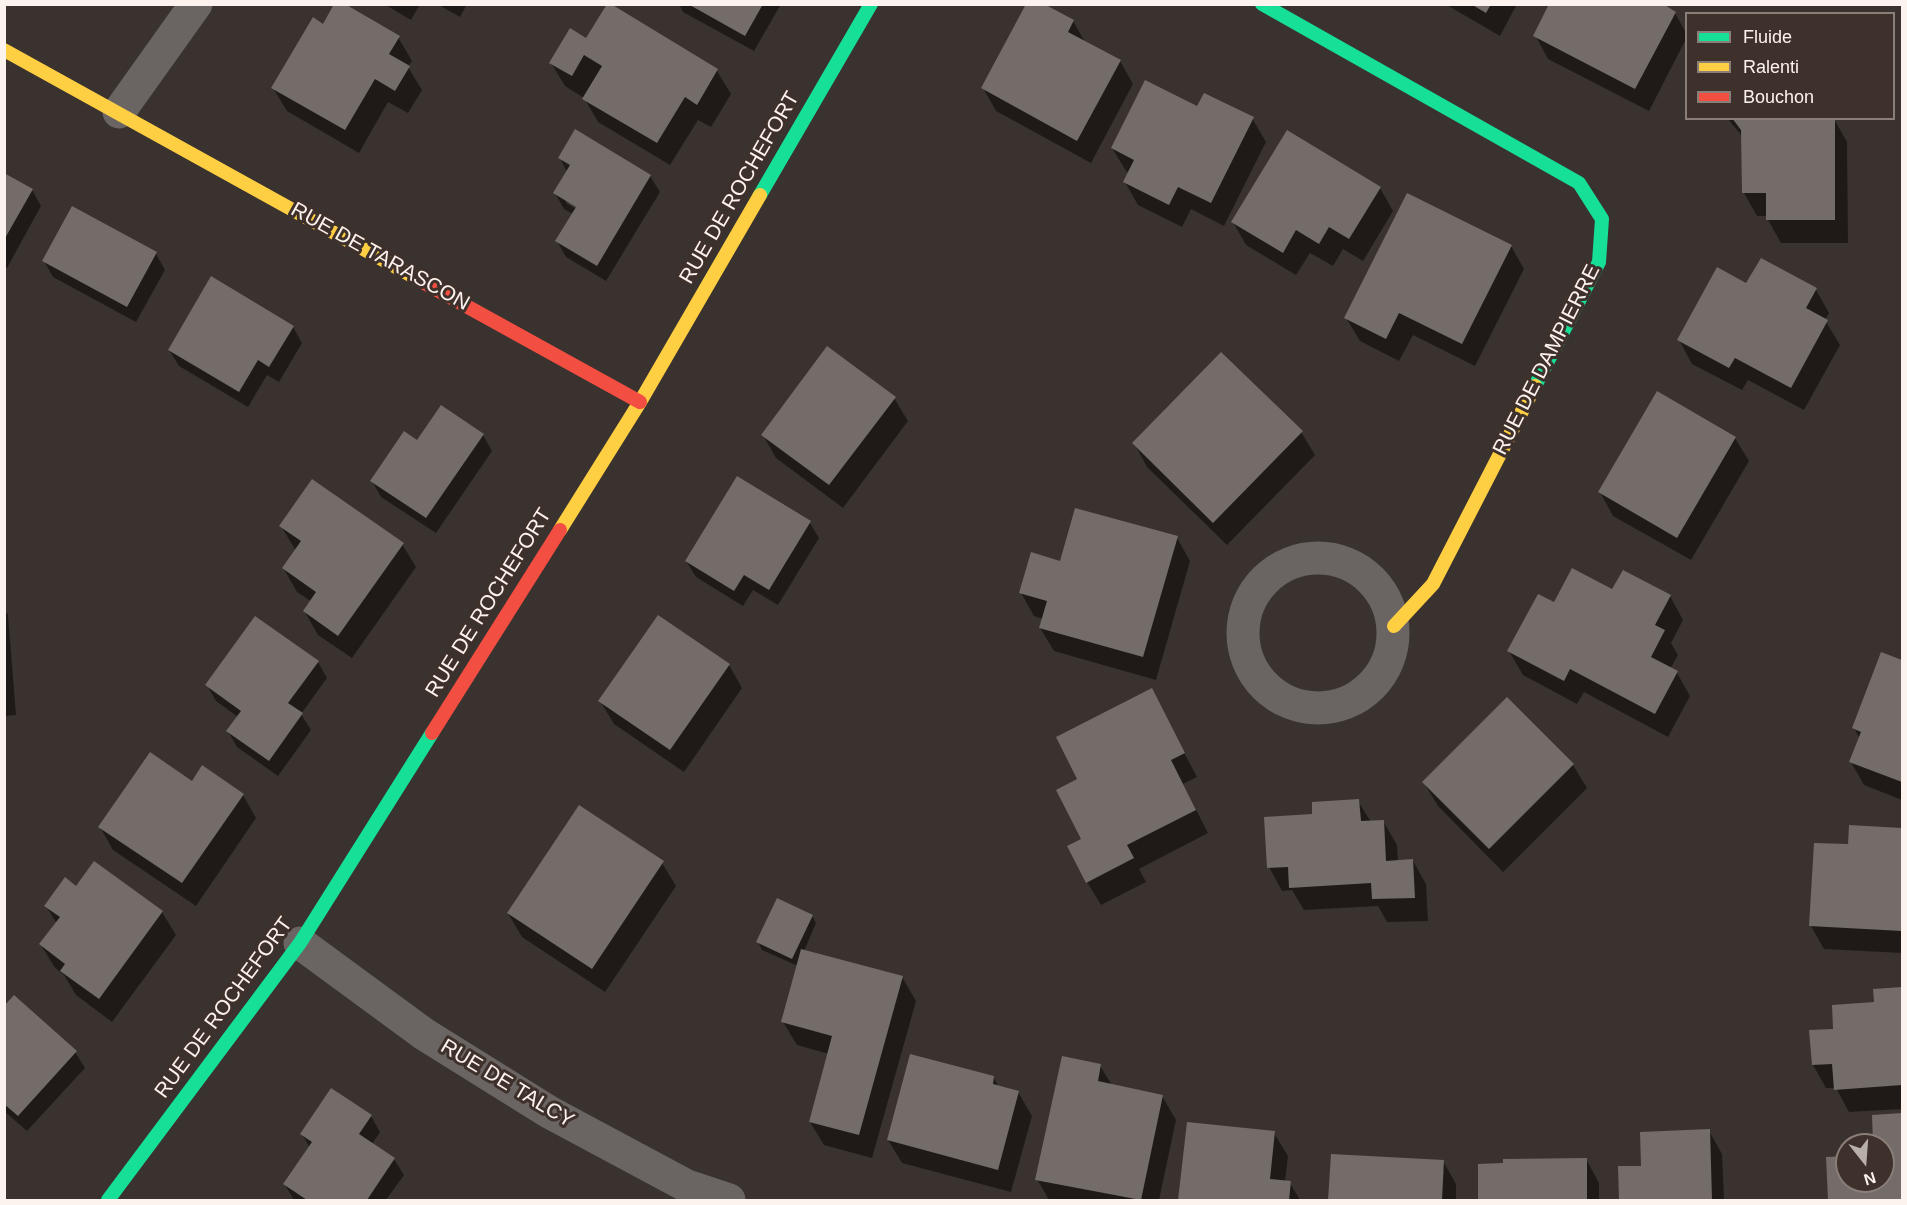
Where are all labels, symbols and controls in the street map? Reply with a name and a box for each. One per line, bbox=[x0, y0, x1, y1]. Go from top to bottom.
legend bbox=[1685, 12, 1895, 120]
text: Fluide bbox=[1743, 27, 1792, 47]
text: Ralenti bbox=[1743, 57, 1799, 77]
street label: RUE DE ROCHEFORT bbox=[675, 87, 805, 289]
text: Bouchon bbox=[1743, 87, 1814, 107]
street label: RUE DE TARASCON bbox=[286, 197, 474, 317]
street label: RUE DE DAMPIERRE bbox=[1488, 261, 1606, 459]
street label: RUE DE ROCHEFORT bbox=[421, 504, 557, 702]
street label: RUE DE ROCHEFORT bbox=[150, 912, 298, 1104]
street label: RUE DE TALCY bbox=[436, 1034, 578, 1134]
north arrow bbox=[1835, 1133, 1895, 1193]
text: N bbox=[1862, 1169, 1878, 1189]

